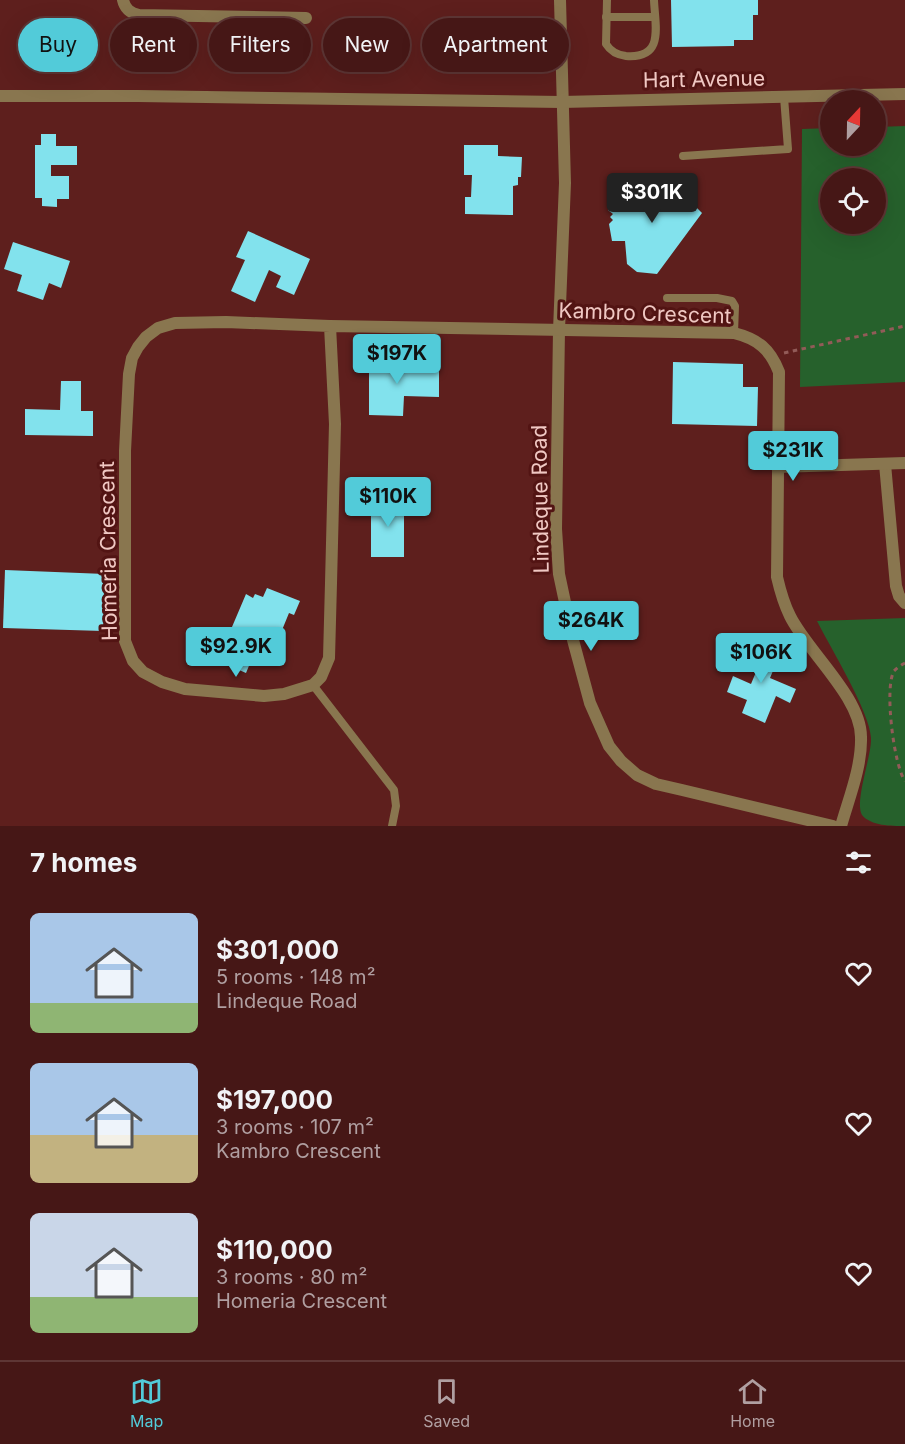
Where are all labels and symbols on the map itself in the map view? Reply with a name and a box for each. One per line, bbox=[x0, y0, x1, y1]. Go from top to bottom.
street label: Hart Avenue bbox=[643, 65, 765, 93]
north arrow bbox=[820, 90, 886, 156]
pin: $301K bbox=[610, 173, 694, 224]
street label: Kambro Crescent bbox=[558, 297, 732, 329]
pin: $197K bbox=[355, 334, 439, 385]
street label: Lindeque Road bbox=[526, 425, 554, 573]
pin: $231K bbox=[751, 431, 835, 482]
street label: Homeria Crescent bbox=[94, 461, 122, 641]
pin: $110K bbox=[346, 477, 430, 528]
pin: $264K bbox=[549, 601, 633, 652]
pin: $92.9K bbox=[187, 627, 285, 678]
pin: $106K bbox=[719, 633, 803, 684]

